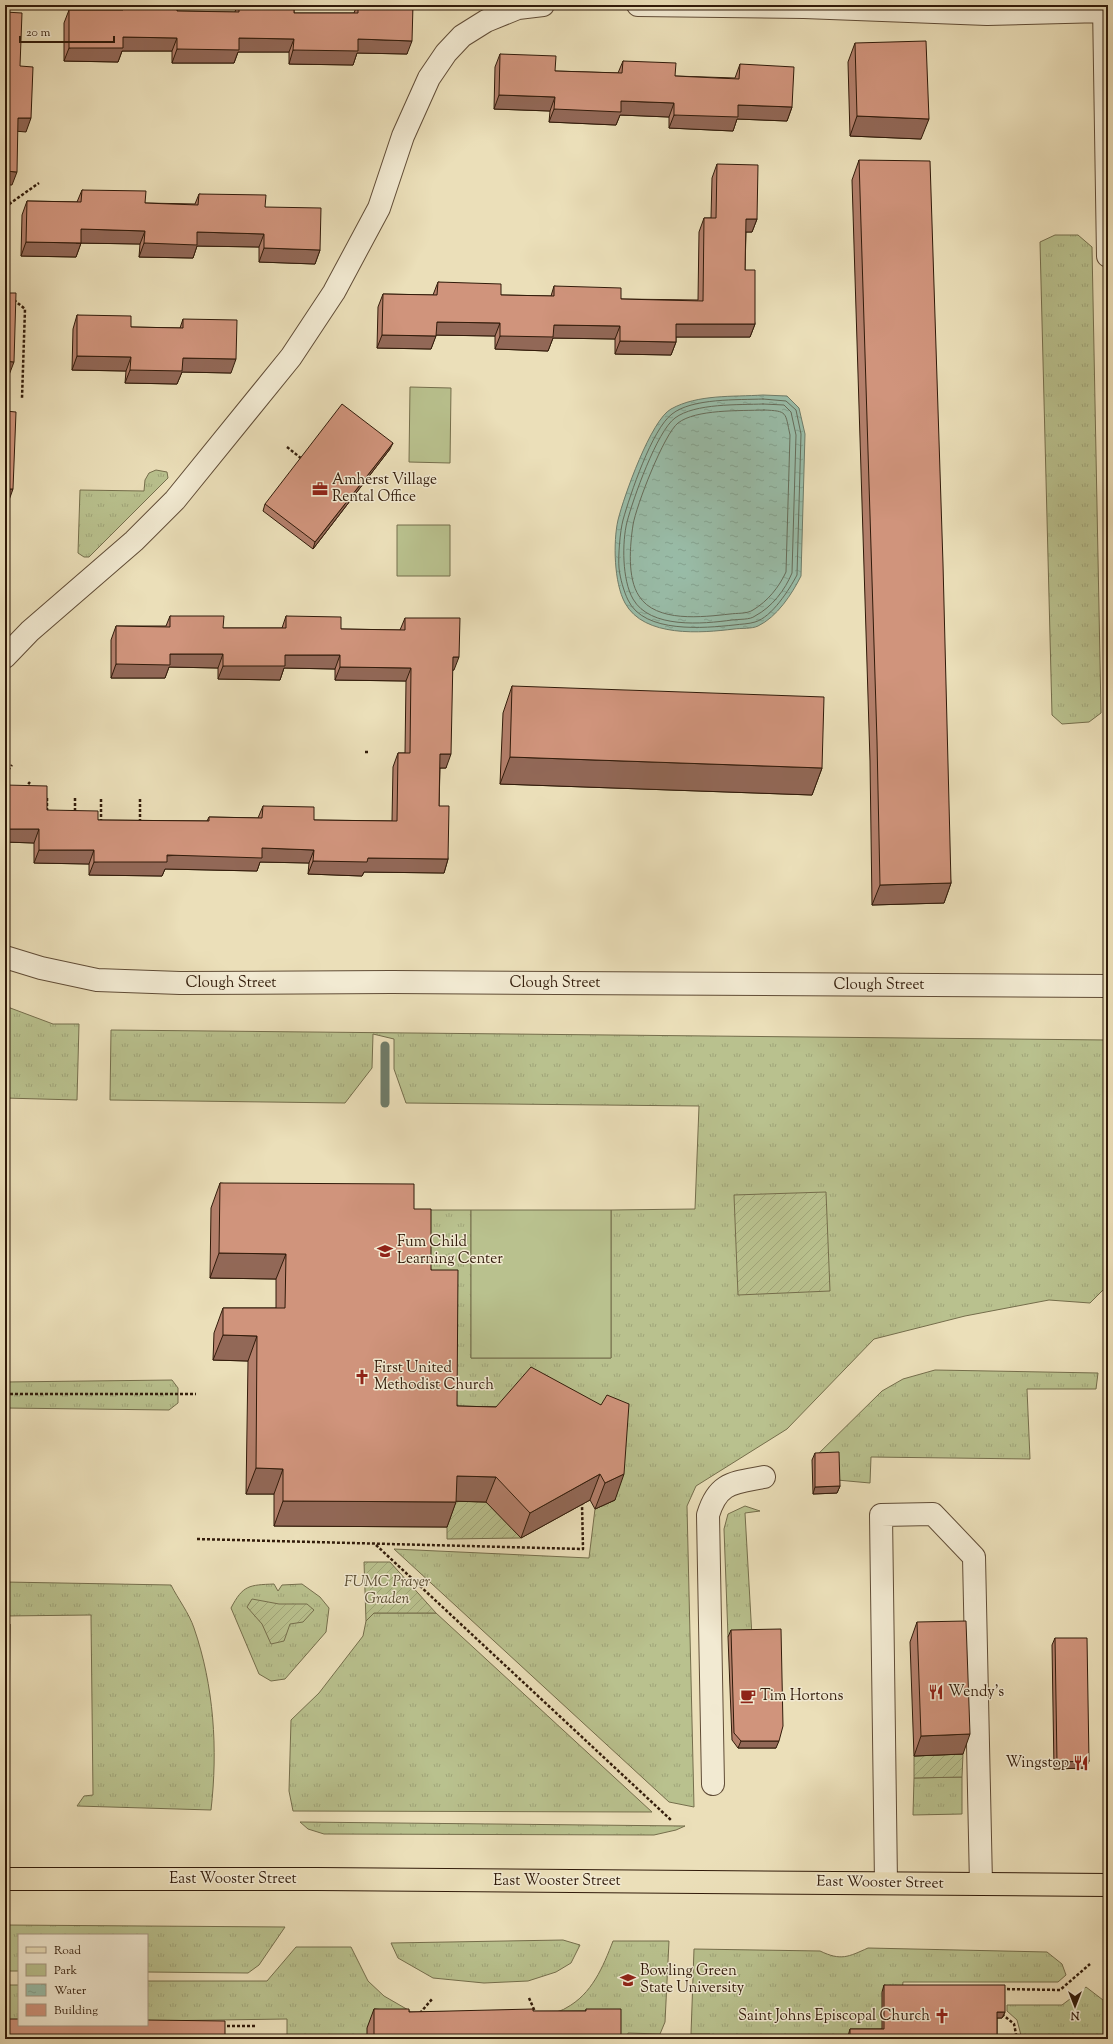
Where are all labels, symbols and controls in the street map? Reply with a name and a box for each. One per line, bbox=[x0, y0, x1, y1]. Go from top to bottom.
scale bar bbox=[20, 18, 114, 44]
text: 20 m bbox=[26, 24, 51, 42]
place label: Amherst Village Rental Office bbox=[332, 470, 437, 508]
office icon: Amherst Village Rental Office bbox=[311, 480, 329, 498]
street label: Clough Street bbox=[185, 973, 277, 994]
street label: Clough Street bbox=[509, 973, 601, 994]
street label: Clough Street bbox=[833, 975, 925, 996]
place label: Fum Child Learning Center bbox=[397, 1232, 503, 1270]
school or university icon: Fum Child Learning Center bbox=[376, 1242, 394, 1260]
place label: First United Methodist Church bbox=[374, 1358, 494, 1396]
church icon: First United Methodist Church bbox=[353, 1368, 371, 1386]
park label: FUMC Prayer Graden bbox=[344, 1572, 431, 1610]
place label: Wendy's bbox=[948, 1682, 1004, 1703]
restaurant icon: Wendy's bbox=[927, 1683, 945, 1701]
place label: Tim Hortons bbox=[760, 1686, 844, 1707]
cafe icon: Tim Hortons bbox=[739, 1687, 757, 1705]
place label: Wingstop bbox=[1006, 1753, 1069, 1774]
restaurant icon: Wingstop bbox=[1072, 1754, 1090, 1772]
street label: East Wooster Street bbox=[169, 1869, 297, 1890]
street label: East Wooster Street bbox=[493, 1871, 621, 1892]
street label: East Wooster Street bbox=[816, 1871, 944, 1895]
legend bbox=[18, 1934, 148, 2026]
text: Road bbox=[54, 1942, 81, 1960]
place label: Bowling Green State University bbox=[640, 1961, 745, 1999]
text: Park bbox=[54, 1962, 77, 1980]
school or university icon: Bowling Green State University bbox=[619, 1971, 637, 1989]
text: Water bbox=[54, 1982, 87, 2000]
north arrow bbox=[1055, 1986, 1095, 2026]
text: Building bbox=[54, 2002, 98, 2020]
place label: Saint Johns Episcopal Church bbox=[738, 2006, 930, 2027]
church icon: Saint Johns Episcopal Church bbox=[933, 2007, 951, 2025]
text: N bbox=[1070, 2007, 1080, 2023]

